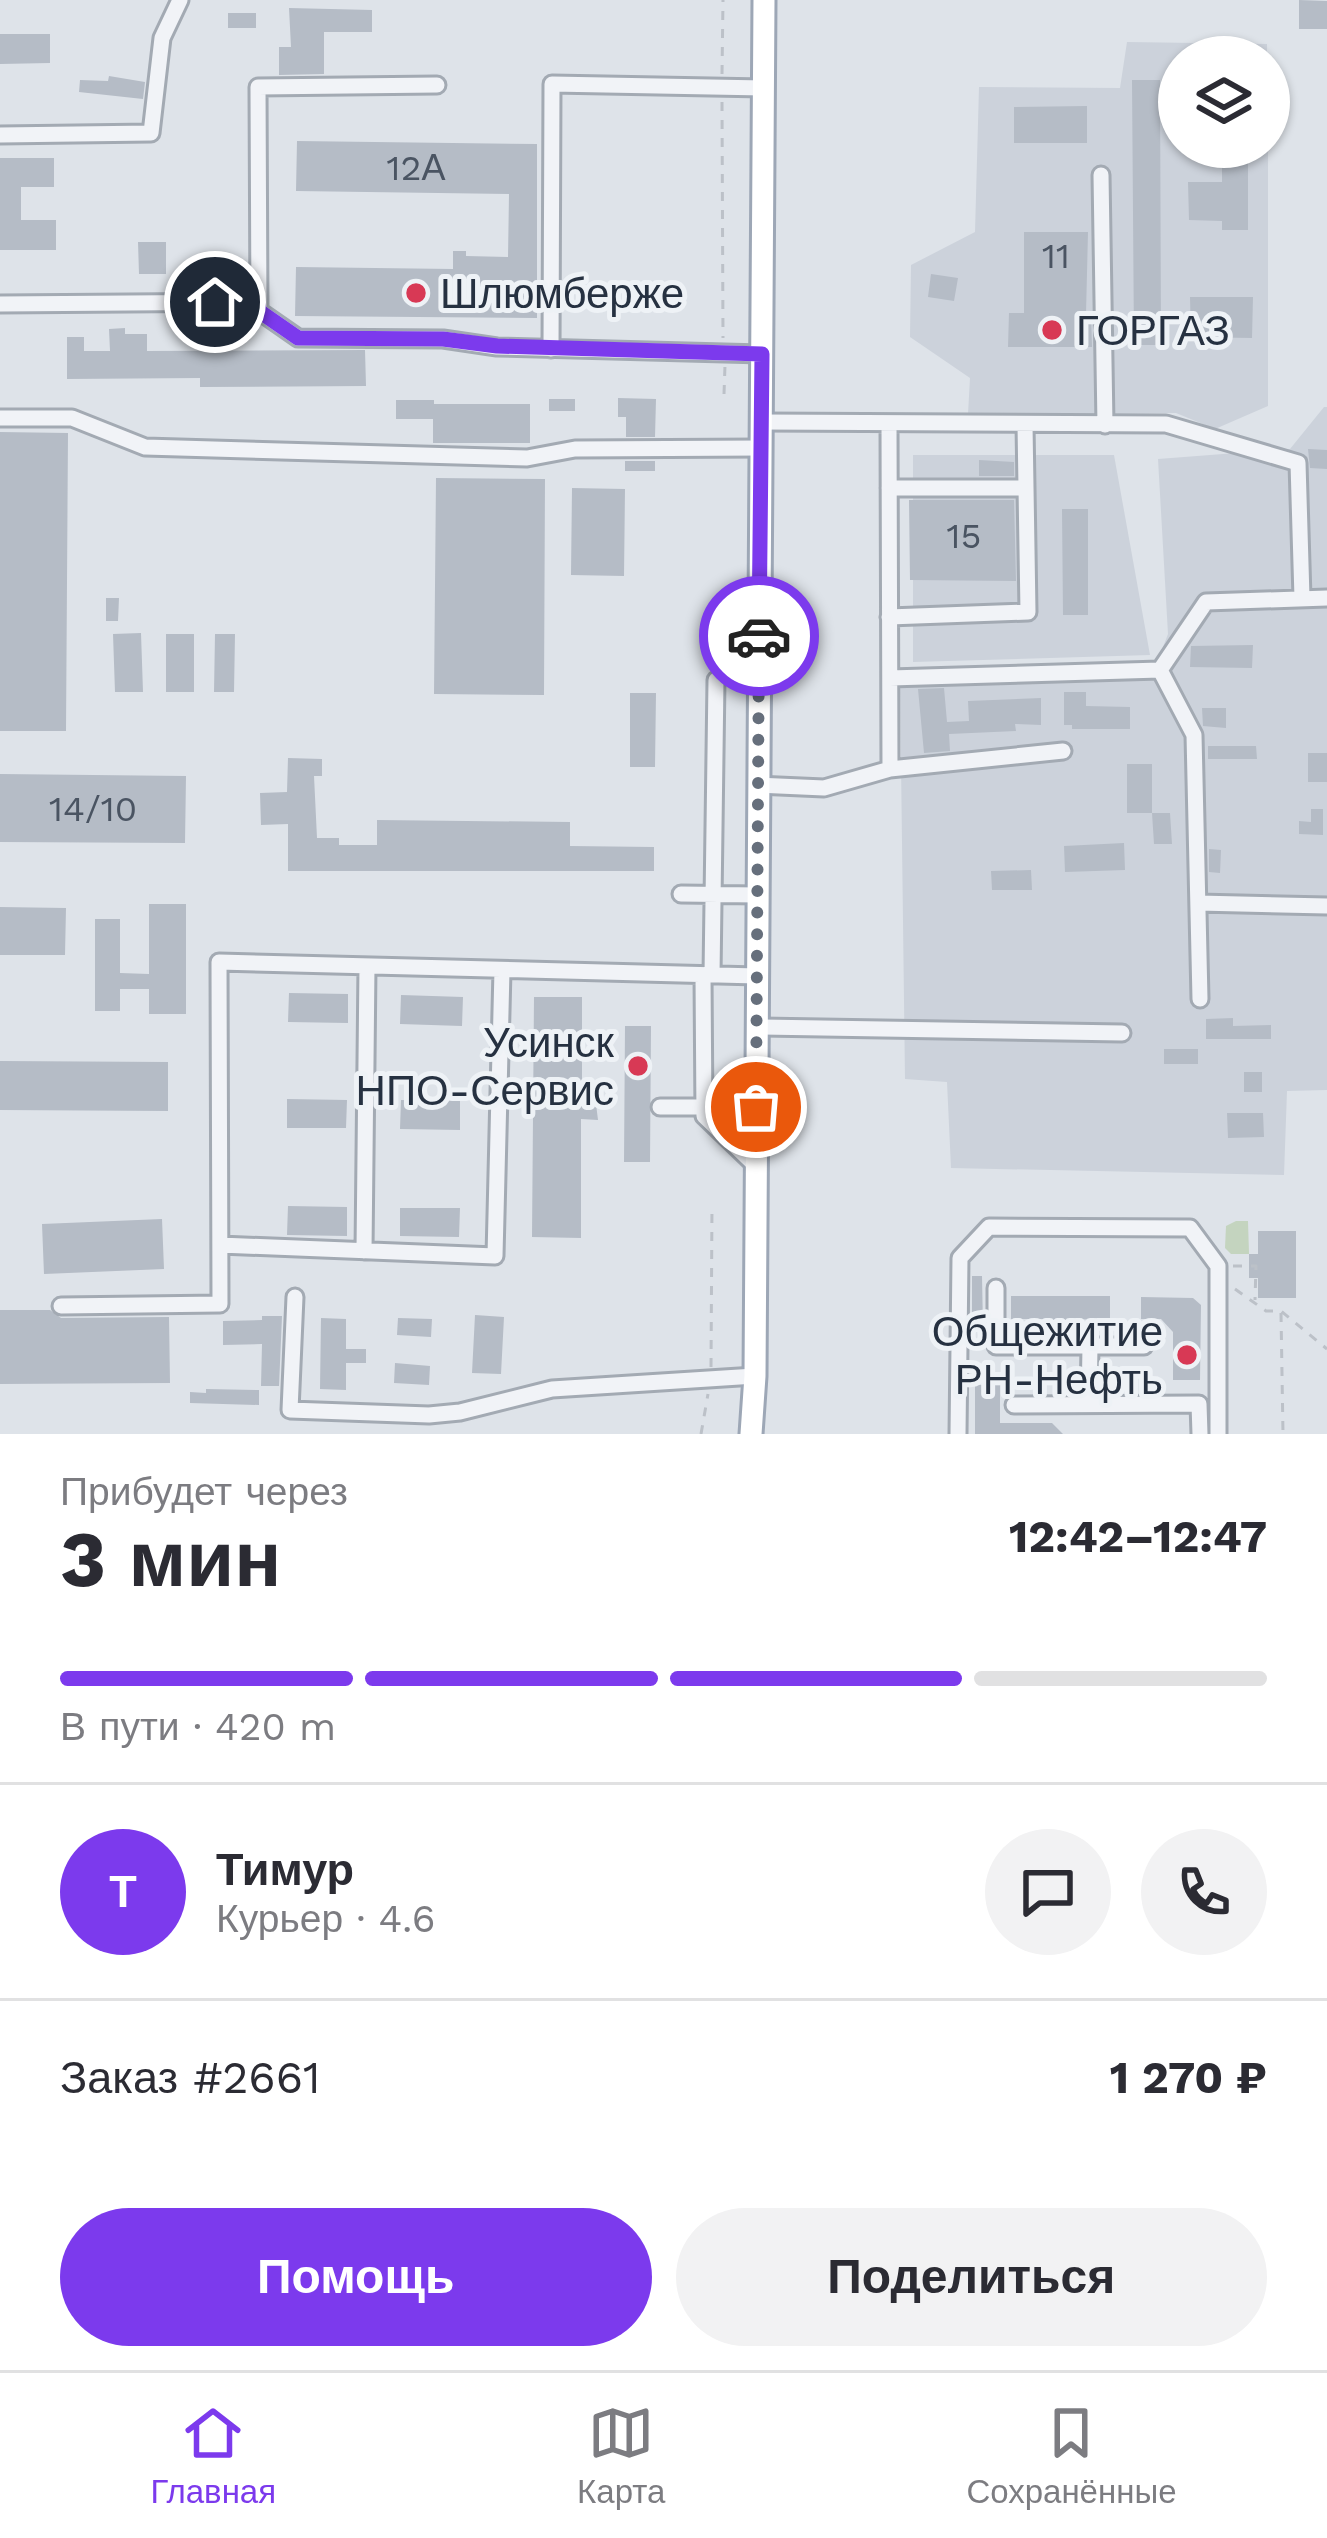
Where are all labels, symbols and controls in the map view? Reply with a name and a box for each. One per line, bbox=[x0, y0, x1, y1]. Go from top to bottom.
map controls bbox=[1158, 36, 1290, 168]
button: layers bbox=[1158, 36, 1290, 168]
house number: 12А bbox=[386, 147, 446, 189]
house number: 11 bbox=[1042, 235, 1070, 277]
pin bbox=[164, 251, 266, 353]
icon: home bbox=[182, 269, 248, 335]
place label: Шлюмберже bbox=[440, 269, 684, 318]
marker: Шлюмберже bbox=[403, 280, 429, 306]
place label: ГОРГАЗ bbox=[1076, 306, 1230, 355]
marker: ГОРГАЗ bbox=[1039, 317, 1065, 343]
house number: 15 bbox=[947, 515, 982, 557]
courier bbox=[699, 576, 819, 696]
icon: car bbox=[726, 603, 792, 669]
house number: 14/10 bbox=[49, 788, 137, 830]
place label: Усинск НПО-Сервис bbox=[356, 1018, 615, 1115]
marker: Усинск НПО-Сервис bbox=[625, 1053, 651, 1079]
pin bbox=[705, 1056, 807, 1158]
icon: bag bbox=[723, 1074, 789, 1140]
place label: Общежитие РН-Нефть bbox=[932, 1307, 1163, 1404]
marker: Общежитие РН-Нефть bbox=[1174, 1342, 1200, 1368]
text: Прибудет через bbox=[60, 1469, 348, 1514]
text: 12:42–12:47 bbox=[1009, 1510, 1267, 1563]
text: 3 мин bbox=[60, 1513, 281, 1605]
text: В пути · 420 m bbox=[60, 1704, 336, 1749]
button: chat bbox=[985, 1829, 1111, 1955]
button: phone bbox=[1141, 1829, 1267, 1955]
text: Тимур bbox=[216, 1843, 354, 1896]
text: Т bbox=[109, 1865, 137, 1918]
text: Курьер · 4.6 bbox=[216, 1896, 435, 1941]
text: Заказ #2661 bbox=[60, 2051, 321, 2104]
text: 1 270 ₽ bbox=[1110, 2051, 1267, 2104]
button: Помощь bbox=[60, 2208, 652, 2346]
button: Поделиться bbox=[676, 2208, 1267, 2346]
tab: Главная bbox=[150, 2400, 276, 2511]
tab: Карта bbox=[577, 2400, 665, 2511]
tab: Сохранённые bbox=[966, 2400, 1177, 2511]

